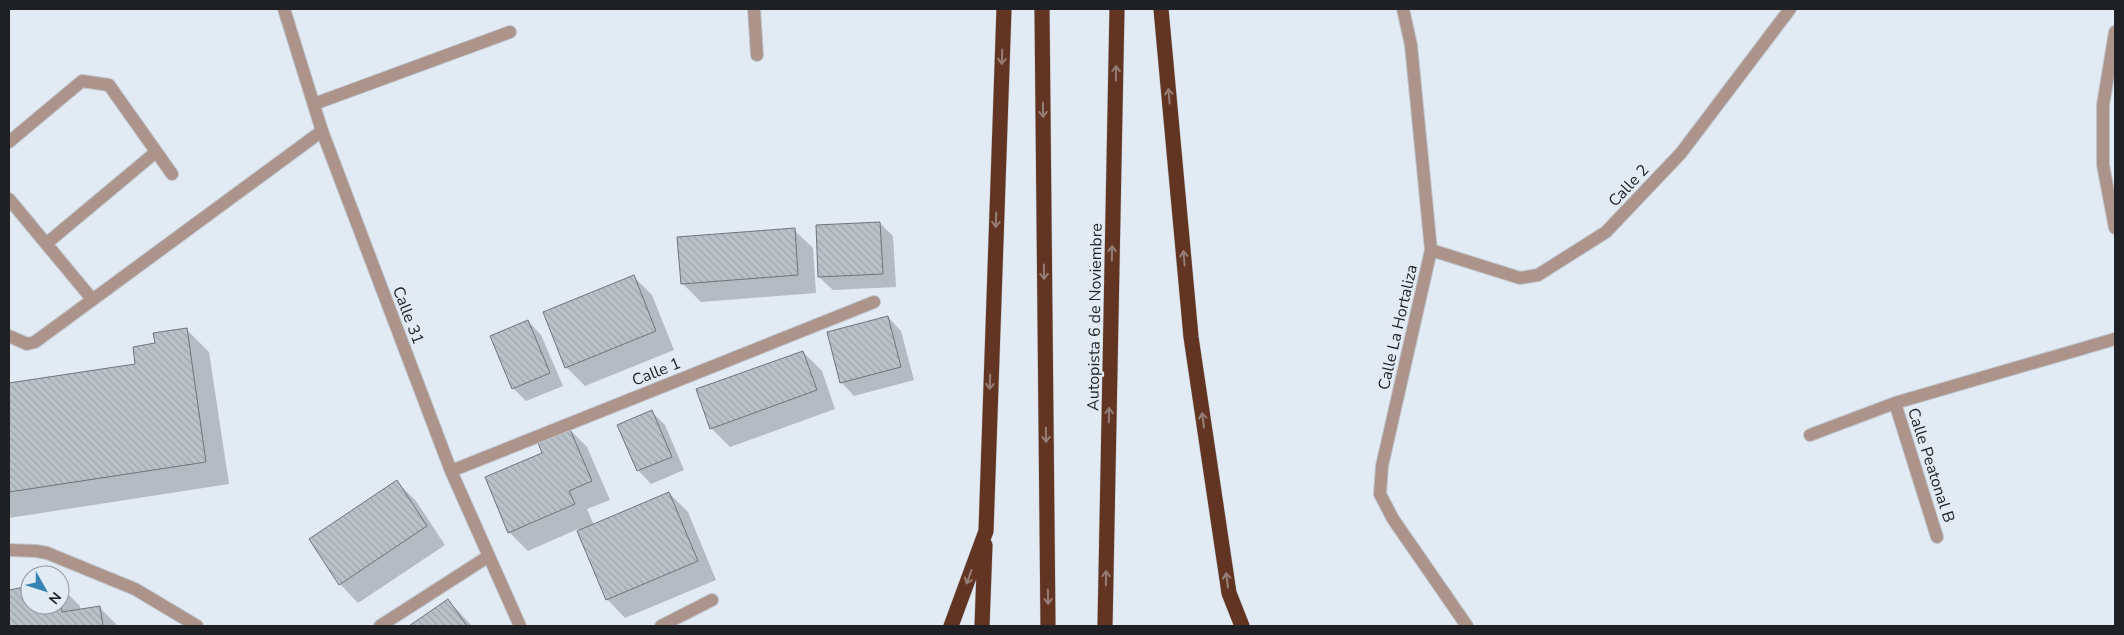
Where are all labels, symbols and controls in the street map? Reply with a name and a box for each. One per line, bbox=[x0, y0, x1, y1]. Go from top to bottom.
one-way arrow bbox=[998, 49, 1007, 65]
one-way arrow bbox=[1111, 65, 1121, 81]
one-way arrow bbox=[1164, 89, 1174, 105]
one-way arrow bbox=[1038, 102, 1048, 118]
street label: Calle 2 bbox=[1603, 160, 1654, 212]
one-way arrow bbox=[992, 212, 1001, 228]
street label: Autopista 6 de Noviembre bbox=[1082, 223, 1108, 411]
one-way arrow bbox=[1107, 245, 1117, 261]
one-way arrow bbox=[1179, 251, 1189, 267]
street label: Calle La Hortaliza bbox=[1373, 262, 1423, 392]
one-way arrow bbox=[1040, 264, 1049, 280]
street label: Calle 31 bbox=[387, 283, 429, 347]
street label: Calle 1 bbox=[629, 352, 684, 392]
one-way arrow bbox=[986, 374, 995, 390]
street label: Calle Peatonal B bbox=[1902, 405, 1960, 525]
one-way arrow bbox=[1104, 407, 1114, 424]
one-way arrow bbox=[1198, 412, 1208, 428]
one-way arrow bbox=[1041, 426, 1051, 443]
north arrow bbox=[20, 565, 70, 615]
one-way arrow bbox=[964, 569, 973, 584]
one-way arrow bbox=[1101, 570, 1111, 586]
one-way arrow bbox=[1222, 573, 1232, 589]
text: N bbox=[44, 588, 65, 608]
one-way arrow bbox=[1043, 589, 1053, 605]

